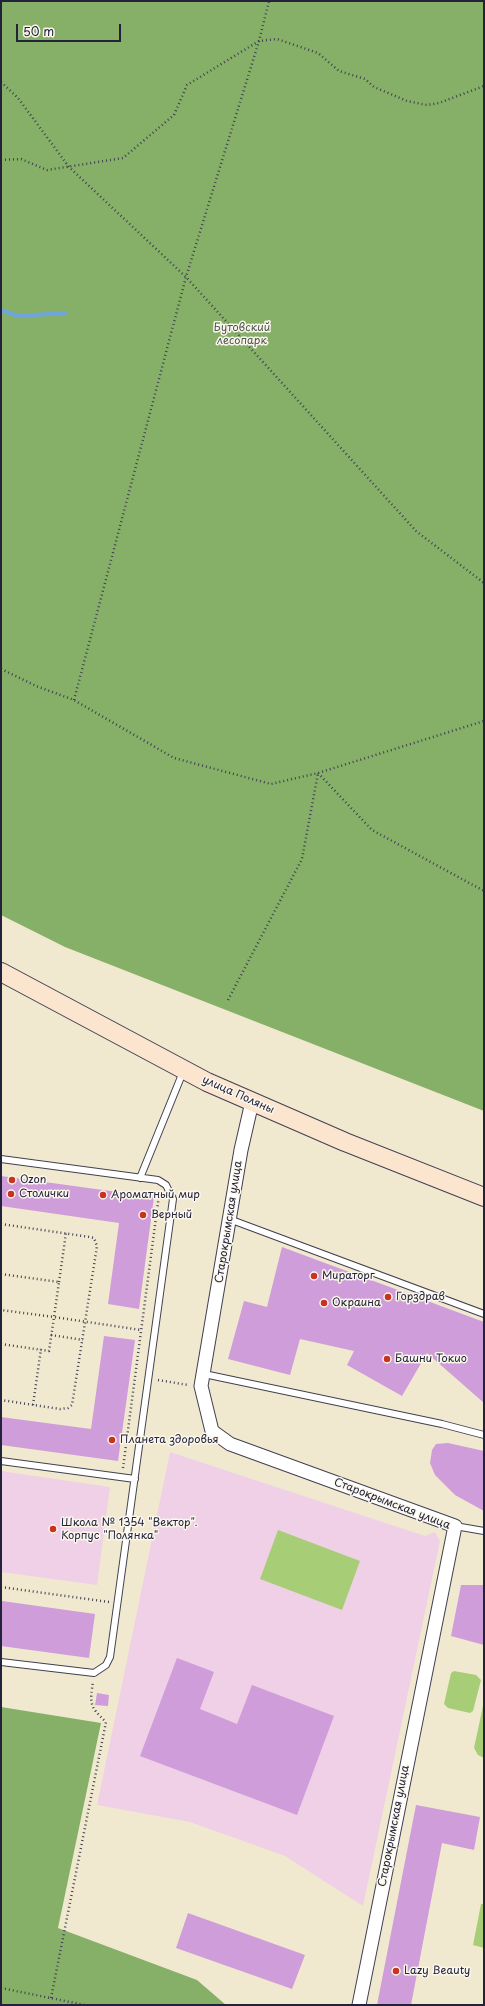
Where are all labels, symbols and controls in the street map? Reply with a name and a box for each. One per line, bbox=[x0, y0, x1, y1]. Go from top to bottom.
scale bar bbox=[18, 16, 123, 42]
text: 50 m bbox=[23, 22, 54, 40]
park label: Бутовский лесопарк bbox=[214, 321, 270, 347]
street label: улица Поляны bbox=[200, 1073, 276, 1117]
street label: Старокрымская улица bbox=[213, 1160, 245, 1284]
place label: Ozon bbox=[20, 1173, 46, 1187]
marker: Ozon bbox=[7, 1175, 17, 1185]
place label: Столички bbox=[19, 1187, 69, 1201]
place label: Ароматный мир bbox=[111, 1188, 200, 1202]
marker: Столички bbox=[6, 1189, 16, 1199]
marker: Ароматный мир bbox=[98, 1190, 108, 1200]
place label: Верный bbox=[151, 1208, 192, 1222]
marker: Верный bbox=[138, 1210, 148, 1220]
place label: Мираторг bbox=[322, 1269, 375, 1283]
marker: Мираторг bbox=[309, 1271, 319, 1281]
place label: Горздрав bbox=[396, 1290, 445, 1304]
marker: Горздрав bbox=[383, 1292, 393, 1302]
place label: Окраина bbox=[332, 1296, 381, 1310]
marker: Окраина bbox=[319, 1298, 329, 1308]
place label: Башни Токио bbox=[395, 1352, 467, 1366]
marker: Башни Токио bbox=[382, 1354, 392, 1364]
place label: Планета здоровья bbox=[120, 1433, 219, 1447]
marker: Планета здоровья bbox=[107, 1435, 117, 1445]
street label: Старокрымская улица bbox=[332, 1476, 452, 1532]
place label: Школа № 1354 "Вектор". Корпус "Полянка" bbox=[61, 1516, 198, 1542]
marker: Школа № 1354 "Вектор". Корпус "Полянка" bbox=[48, 1524, 58, 1534]
street label: Старокрымская улица bbox=[376, 1764, 412, 1888]
place label: Lazy Beauty bbox=[404, 1964, 470, 1978]
marker: Lazy Beauty bbox=[391, 1966, 401, 1976]

